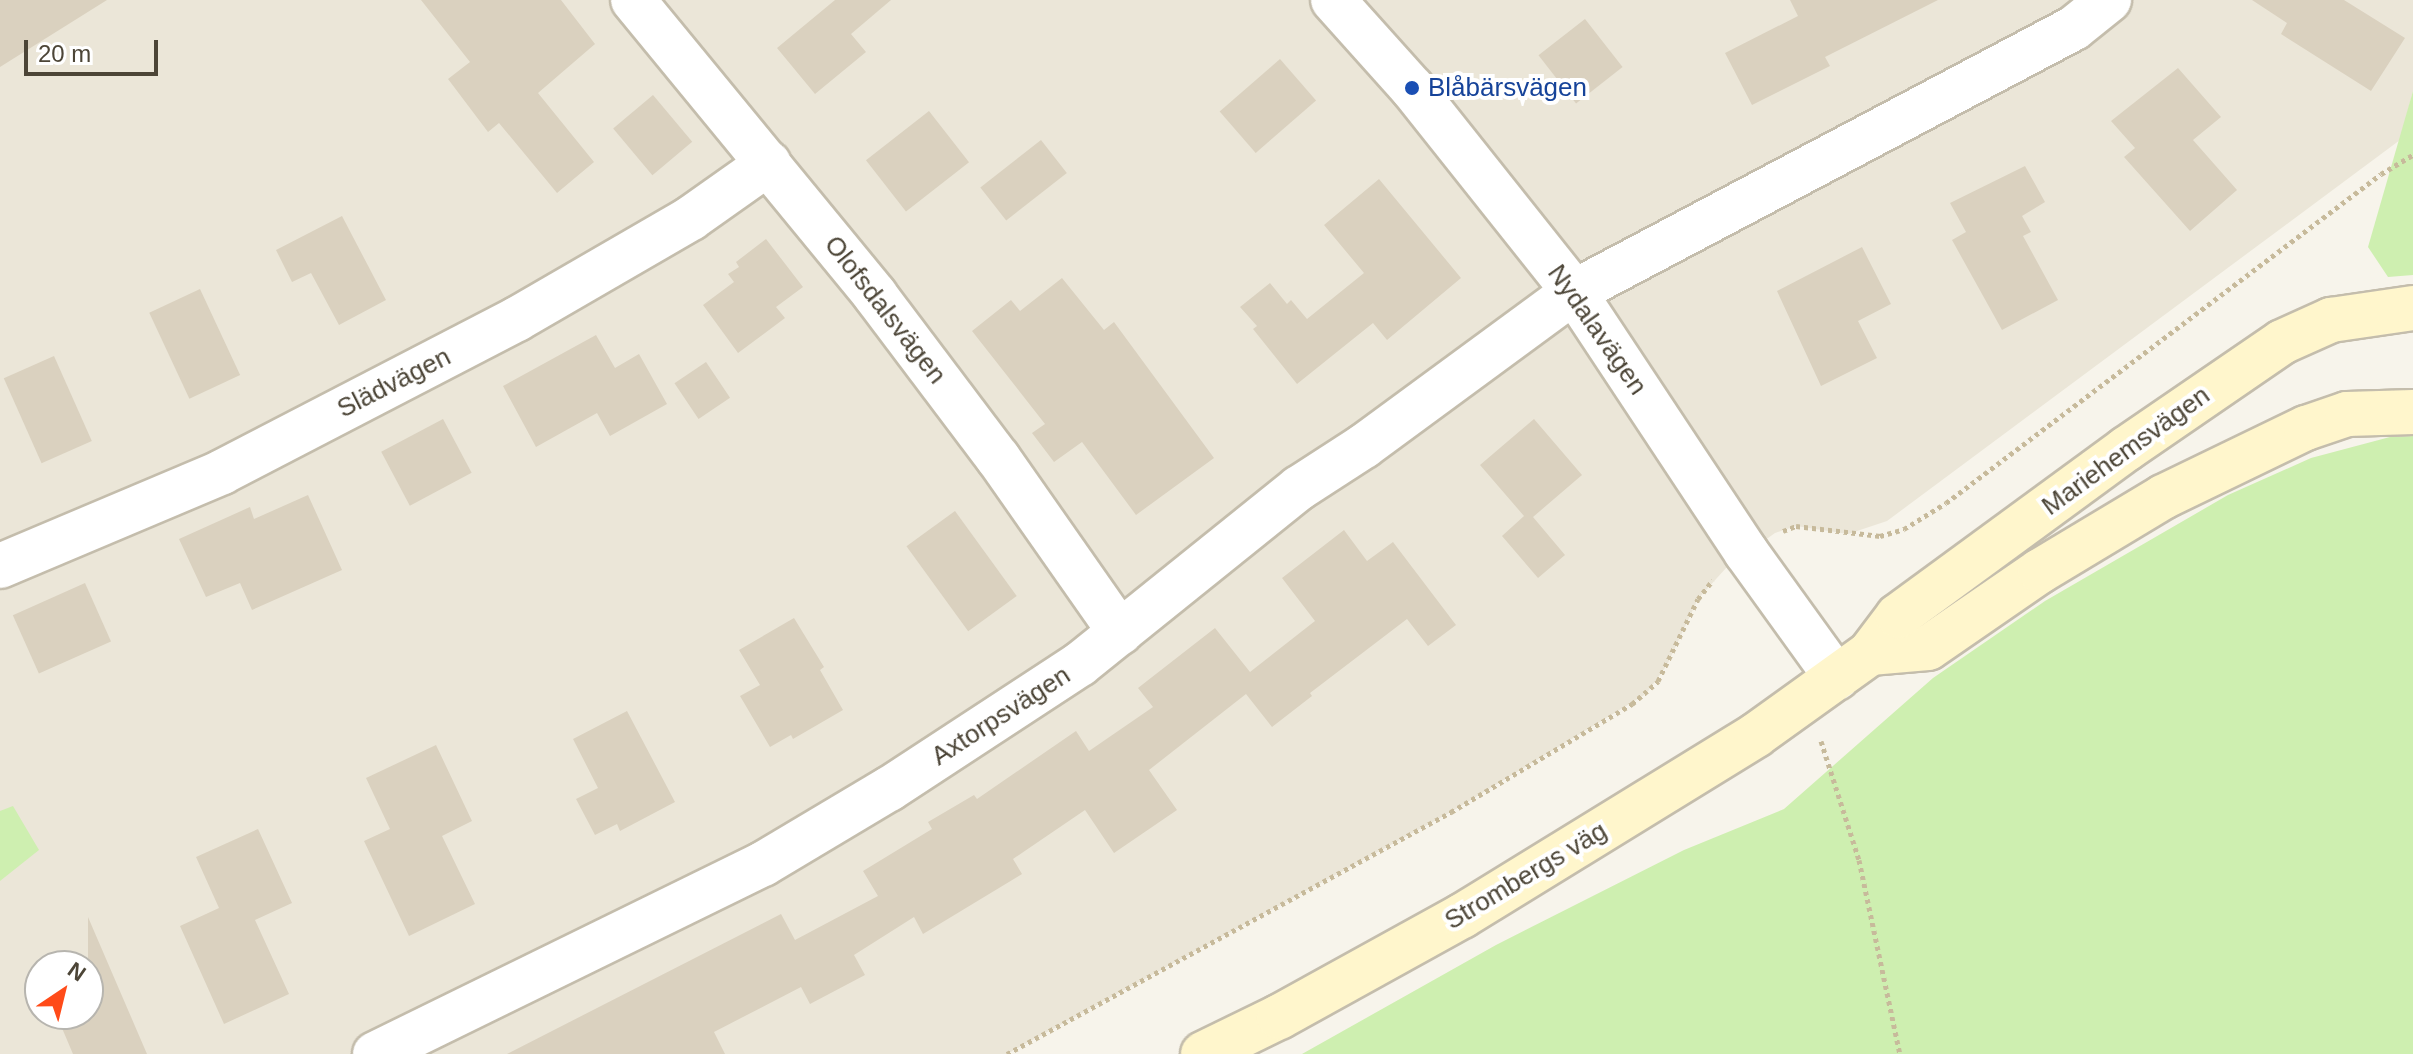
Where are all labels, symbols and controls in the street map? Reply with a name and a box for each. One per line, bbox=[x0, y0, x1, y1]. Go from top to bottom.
scale bar bbox=[28, 24, 162, 74]
text: 20 m bbox=[38, 40, 91, 67]
place label: Blåbärsvägen bbox=[1428, 72, 1587, 104]
marker: Blåbärsvägen bbox=[1403, 79, 1421, 97]
street label: Olofsdalsvägen bbox=[818, 230, 952, 390]
street label: Nydalavägen bbox=[1541, 259, 1653, 401]
street label: Slädvägen bbox=[332, 341, 456, 425]
street label: Mariehemsvägen bbox=[2036, 380, 2216, 522]
street label: Axtorpsvägen bbox=[926, 660, 1076, 772]
street label: Strombergs väg bbox=[1439, 815, 1613, 937]
north arrow bbox=[24, 950, 104, 1030]
text: N bbox=[63, 957, 91, 986]

